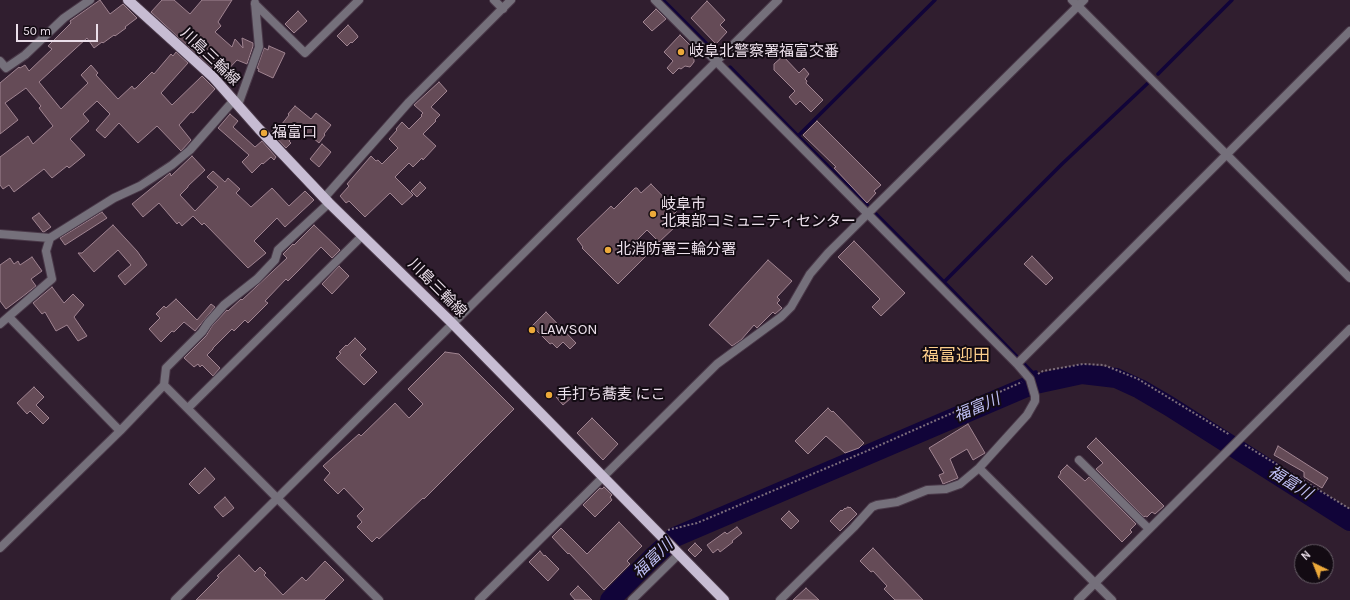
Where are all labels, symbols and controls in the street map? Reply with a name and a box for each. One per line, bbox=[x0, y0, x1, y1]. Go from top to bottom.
scale bar bbox=[18, 16, 100, 42]
text: 50 m bbox=[23, 24, 51, 38]
street label: 川島三輪線 bbox=[177, 24, 243, 90]
place label: 岐阜北警察署福富交番 bbox=[689, 43, 839, 61]
marker: 岐阜北警察署福富交番 bbox=[676, 47, 686, 57]
place label: 福富口 bbox=[272, 124, 317, 142]
marker: 福富口 bbox=[259, 128, 269, 138]
place label: 岐阜市 北東部コミュニティセンター bbox=[661, 196, 856, 231]
marker: 岐阜市 北東部コミュニティセンター bbox=[648, 209, 658, 219]
place label: 北消防署三輪分署 bbox=[616, 241, 736, 259]
marker: 北消防署三輪分署 bbox=[603, 245, 613, 255]
street label: 川島三輪線 bbox=[404, 255, 470, 321]
place label: LAWSON bbox=[540, 321, 598, 339]
marker: LAWSON bbox=[527, 325, 537, 335]
district label: 福富迎田 bbox=[922, 346, 990, 366]
place label: 手打ち蕎麦 にこ bbox=[557, 386, 666, 404]
marker: 手打ち蕎麦 にこ bbox=[544, 390, 554, 400]
water label: 福富川 bbox=[951, 390, 1003, 426]
water label: 福富川 bbox=[1265, 462, 1315, 504]
water label: 福富川 bbox=[629, 535, 677, 583]
north arrow bbox=[1294, 544, 1334, 584]
text: N bbox=[1299, 548, 1313, 563]

